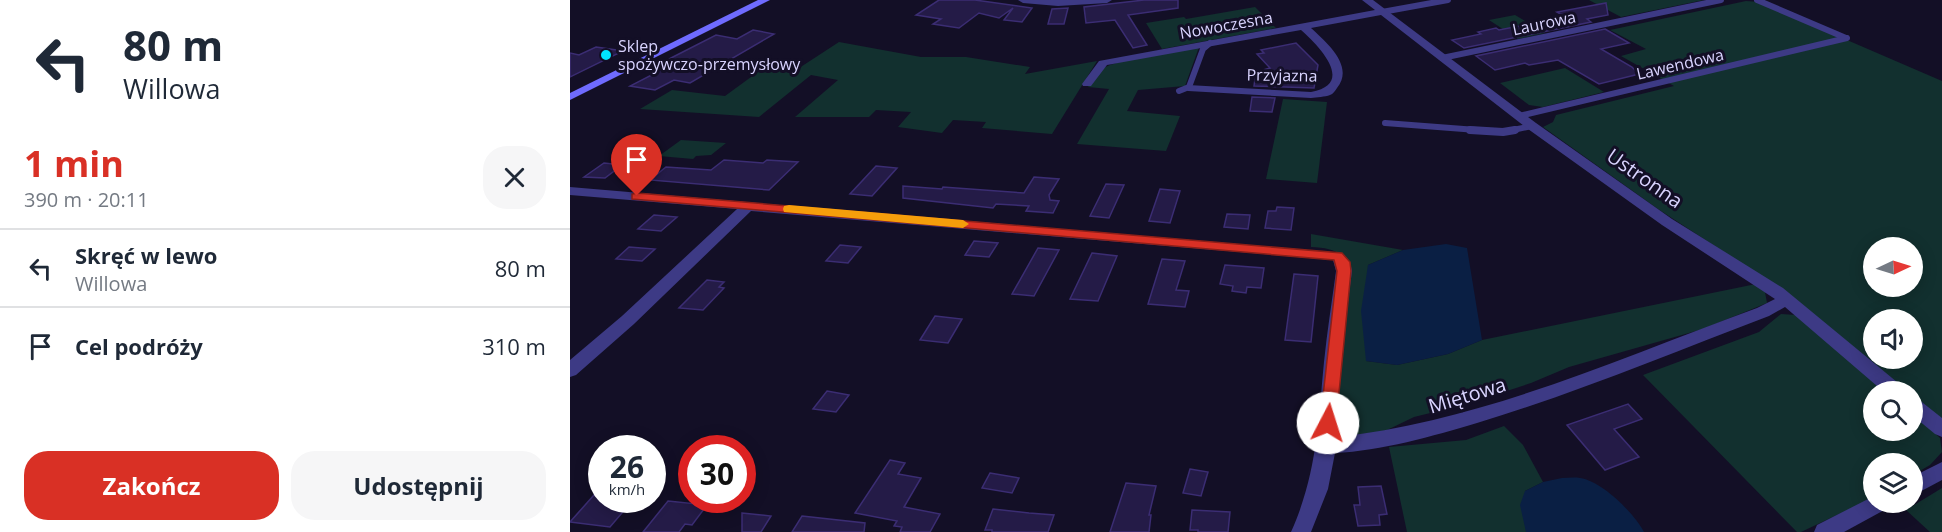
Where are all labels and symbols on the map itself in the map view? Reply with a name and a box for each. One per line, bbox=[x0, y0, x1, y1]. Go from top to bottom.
street label: Nowoczesna bbox=[1178, 6, 1274, 44]
street label: Laurowa bbox=[1510, 6, 1578, 40]
place label: Sklep spożywczo-przemysłowy bbox=[618, 35, 801, 75]
street label: Lawendowa bbox=[1634, 43, 1726, 85]
marker: Sklep spożywczo-przemysłowy bbox=[599, 48, 613, 62]
street label: Przyjazna bbox=[1246, 63, 1318, 87]
pin bbox=[611, 134, 662, 196]
street label: Ustronna bbox=[1602, 142, 1688, 214]
north arrow bbox=[1863, 237, 1923, 297]
street label: Miętowa bbox=[1425, 370, 1509, 420]
position arrow bbox=[1296, 391, 1360, 455]
speed limit sign: 30 bbox=[678, 435, 756, 513]

